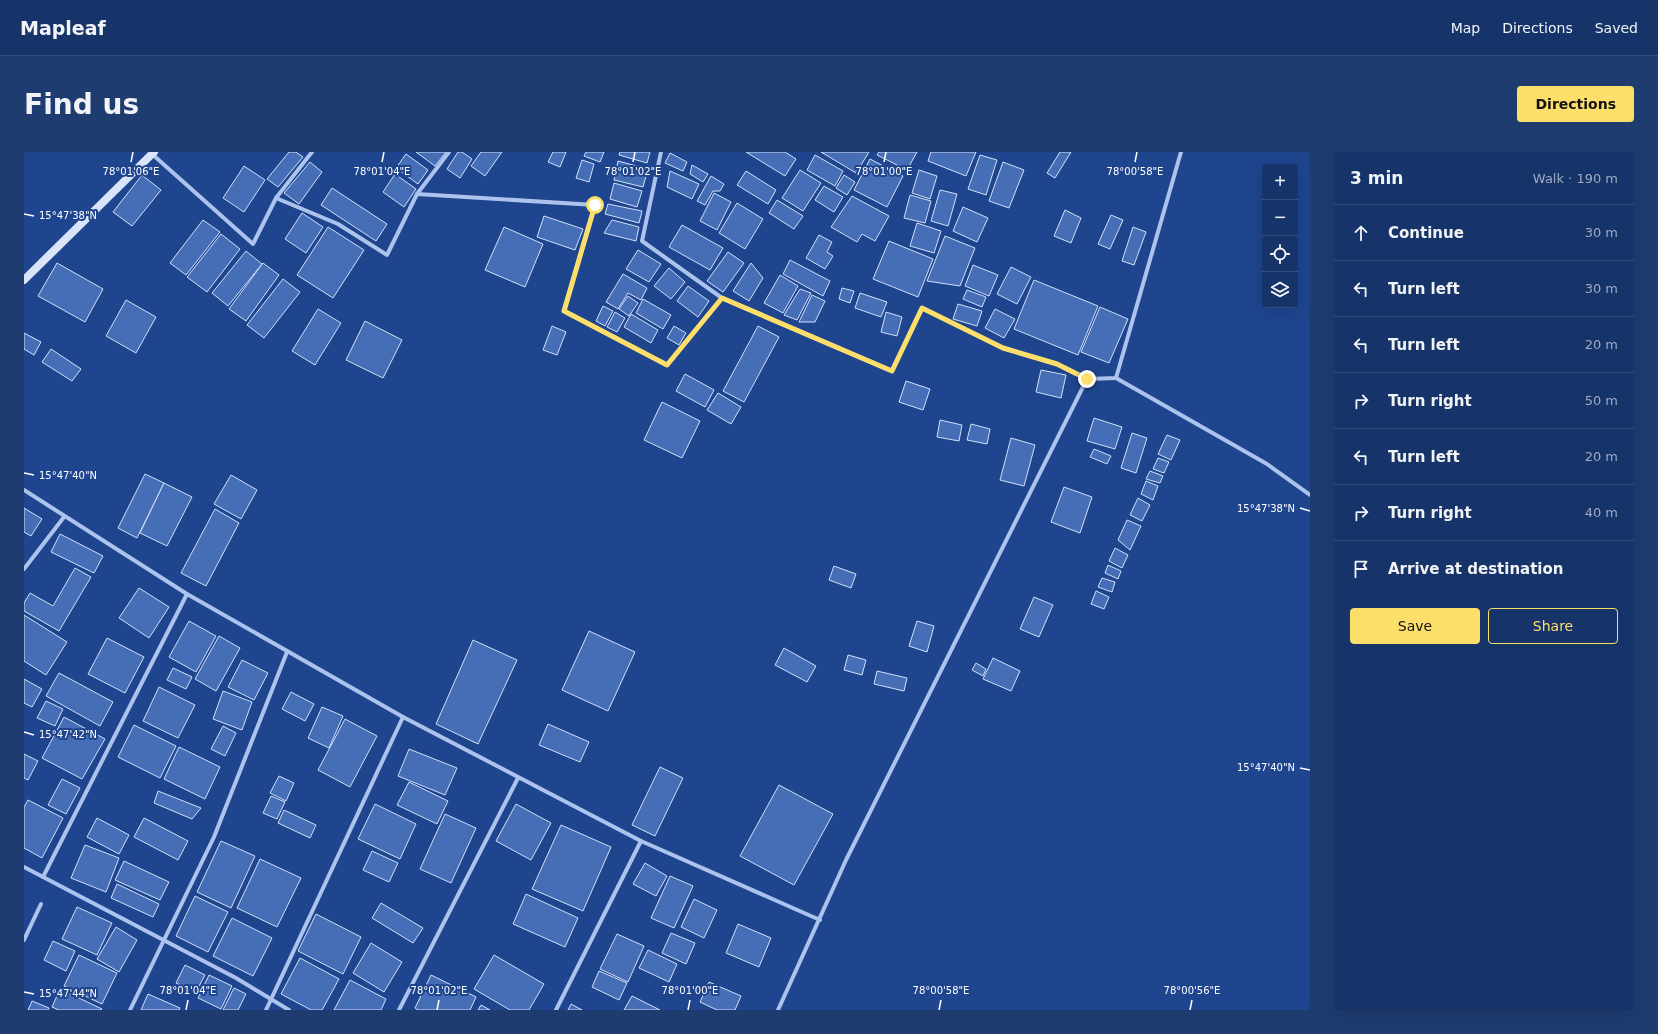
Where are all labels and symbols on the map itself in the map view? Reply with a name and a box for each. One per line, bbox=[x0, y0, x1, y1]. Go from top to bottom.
text: 78°01'06"E bbox=[103, 166, 159, 177]
text: 78°01'04"E bbox=[354, 166, 410, 177]
text: 78°01'02"E bbox=[605, 166, 661, 177]
text: 78°01'00"E bbox=[856, 166, 912, 177]
text: 78°00'58"E bbox=[1107, 166, 1163, 177]
route start bbox=[586, 196, 604, 214]
text: 15°47'38"N bbox=[39, 210, 97, 221]
route end bbox=[1078, 370, 1096, 388]
text: 15°47'40"N bbox=[39, 470, 97, 481]
text: 15°47'38"N bbox=[1237, 503, 1295, 514]
text: 15°47'42"N bbox=[39, 729, 97, 740]
text: 15°47'40"N bbox=[1237, 762, 1295, 773]
text: 78°01'04"E bbox=[160, 985, 216, 996]
text: 78°01'02"E bbox=[411, 985, 467, 996]
text: 78°01'00"E bbox=[662, 985, 718, 996]
text: 78°00'58"E bbox=[913, 985, 969, 996]
text: 78°00'56"E bbox=[1164, 985, 1220, 996]
text: 15°47'44"N bbox=[39, 988, 97, 999]

